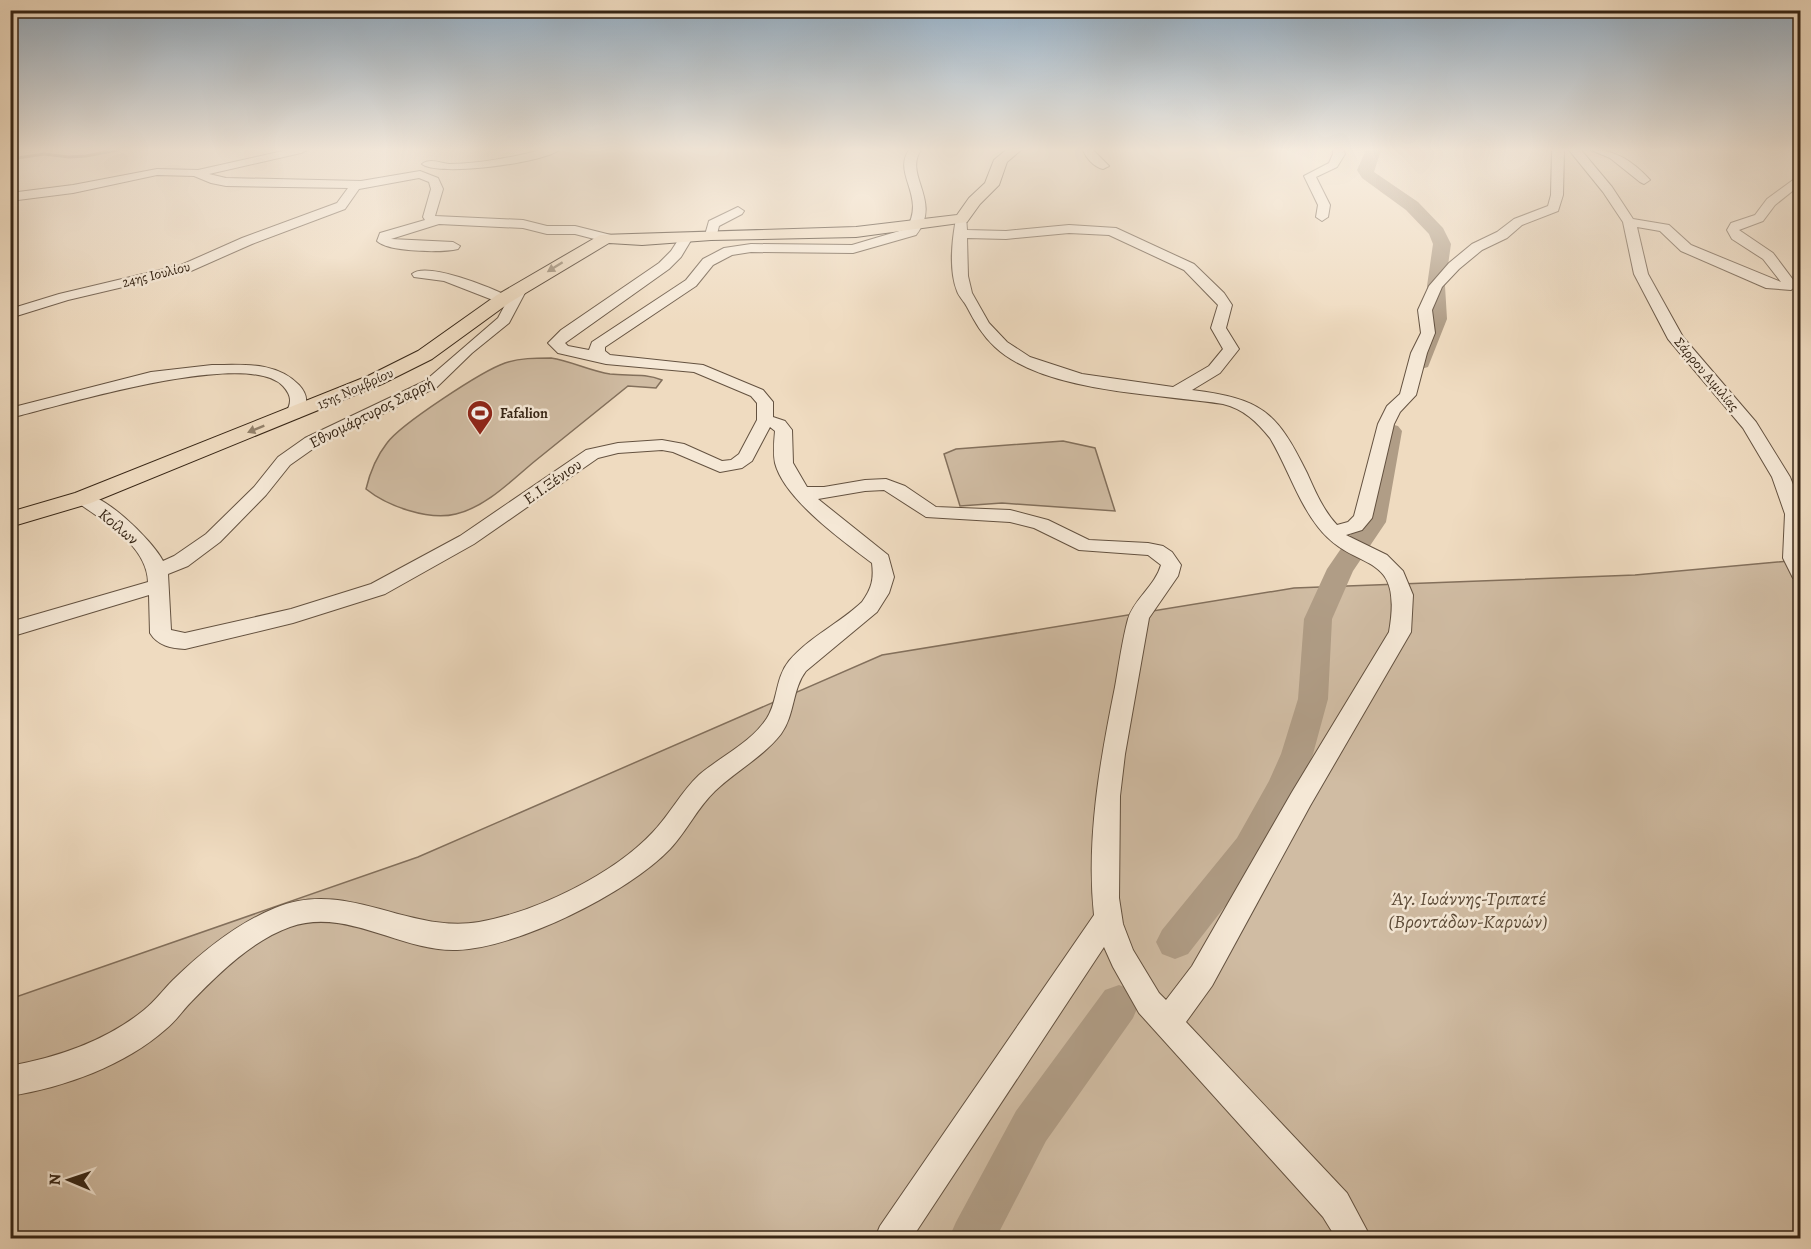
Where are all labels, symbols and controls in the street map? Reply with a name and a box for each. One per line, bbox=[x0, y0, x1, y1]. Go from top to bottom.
street label: 24ης Ιουλίου bbox=[120, 257, 192, 292]
one-way arrow bbox=[547, 262, 563, 273]
street label: Σάρρου Αιμιλίας bbox=[1670, 333, 1743, 415]
street label: 15ης Νομβρίου bbox=[314, 363, 396, 414]
street label: Εθνομάρτυρος Σαρρή bbox=[305, 372, 438, 454]
sports icon: Fafalion bbox=[465, 398, 495, 436]
place label: Fafalion bbox=[500, 404, 548, 423]
one-way arrow bbox=[247, 425, 265, 434]
street label: Ε.Ι.Ξένιου bbox=[519, 454, 586, 510]
street label: Κοίλων bbox=[94, 504, 143, 550]
park label: Άγ. Ιωάννης-Τριπατέ (Βροντάδων-Καρυών) bbox=[1388, 885, 1548, 935]
north arrow bbox=[39, 1150, 99, 1210]
text: N bbox=[44, 1173, 66, 1186]

